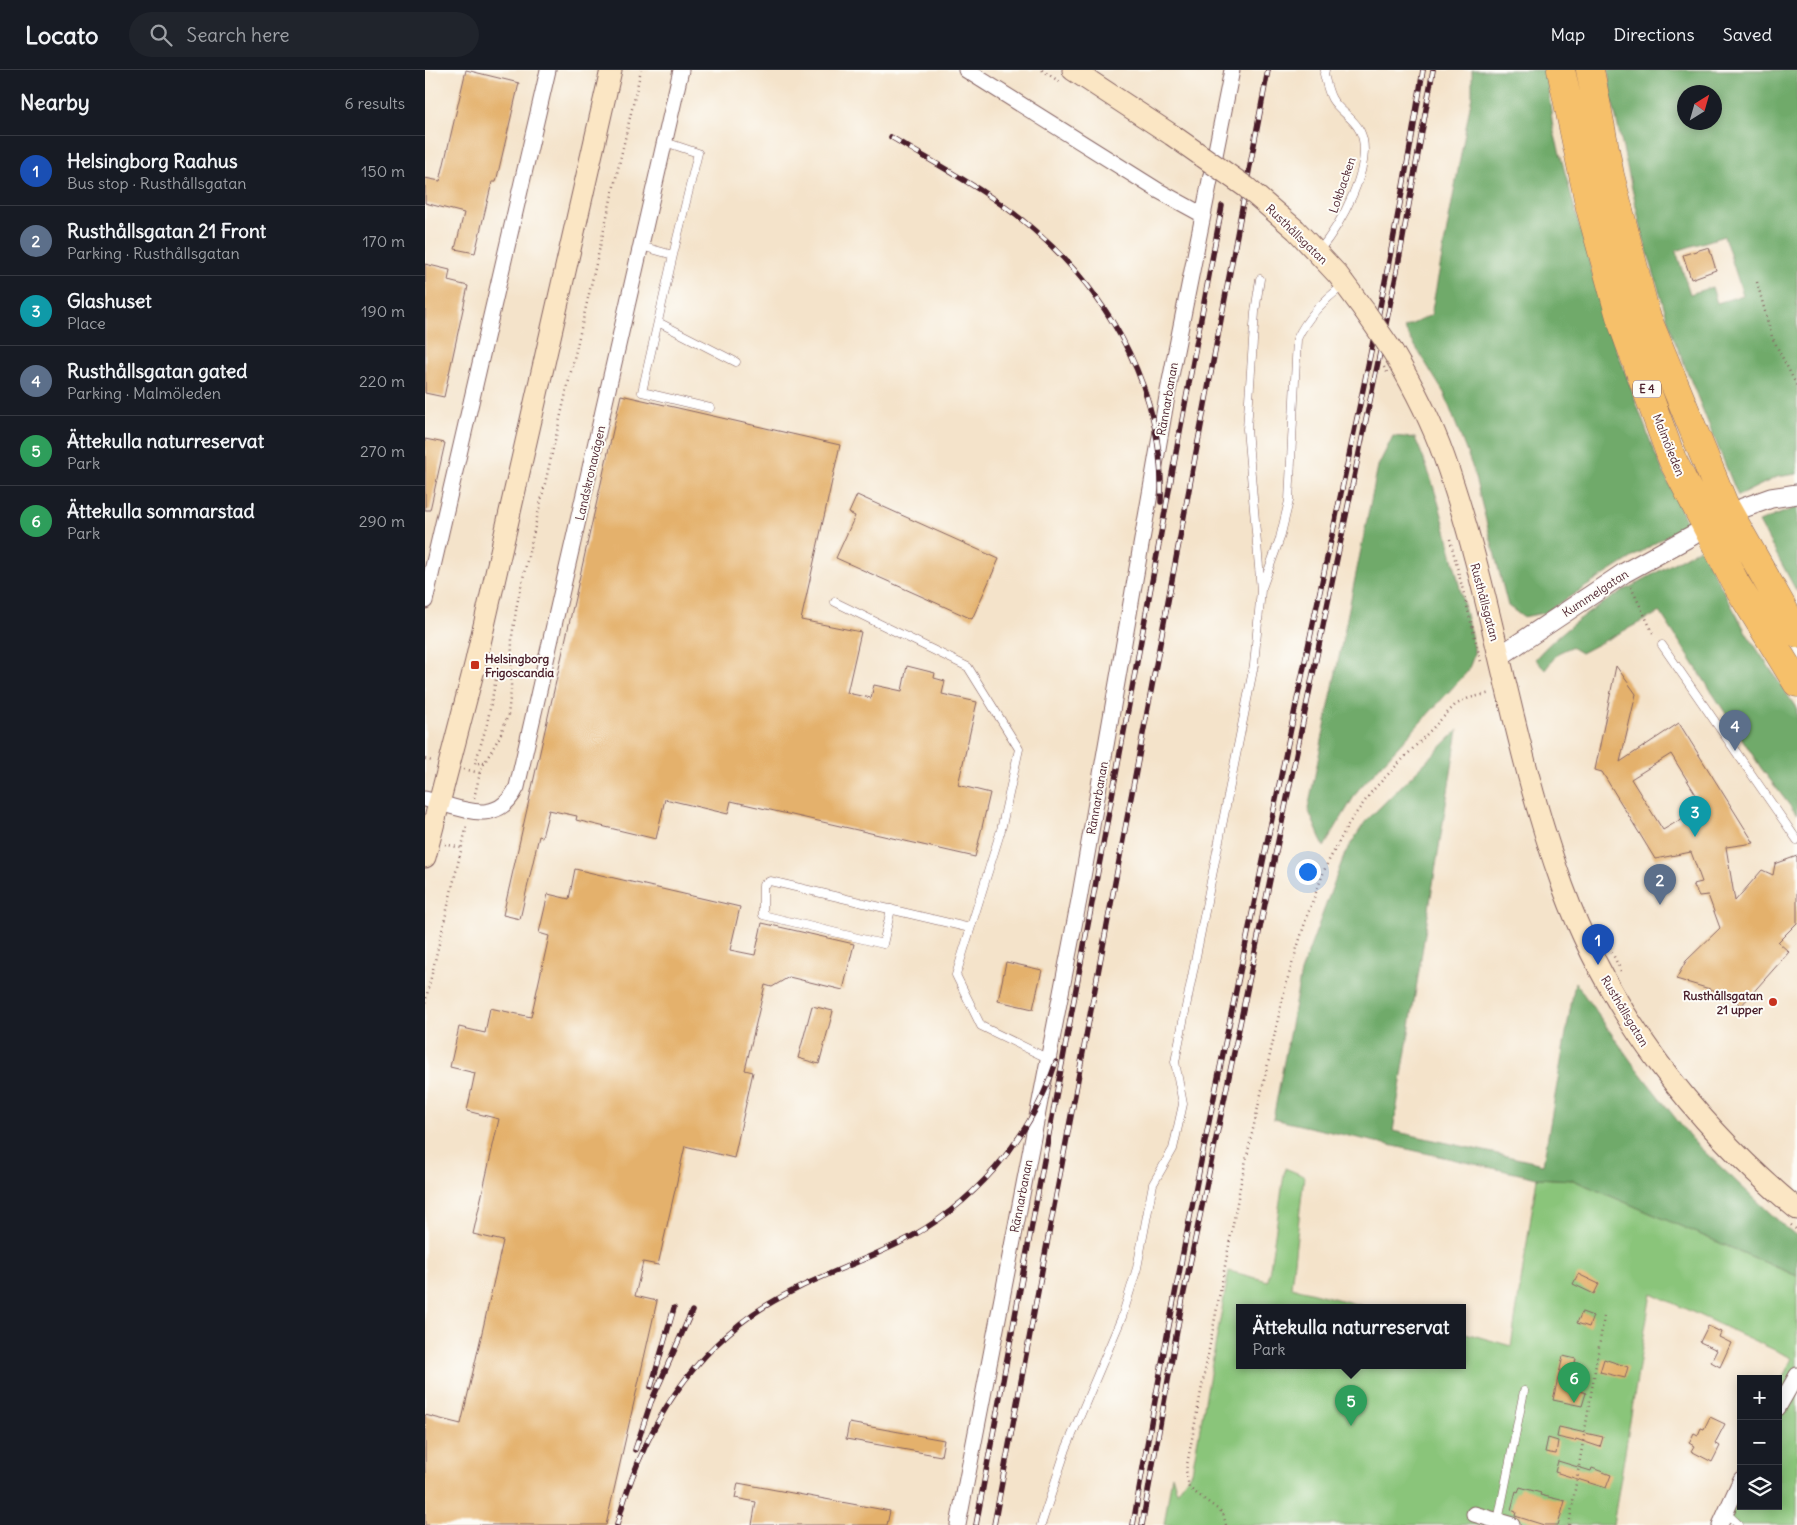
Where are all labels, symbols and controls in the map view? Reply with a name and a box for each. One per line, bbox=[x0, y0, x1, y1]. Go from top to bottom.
search box bbox=[129, 12, 479, 57]
text: Locato bbox=[25, 20, 99, 50]
icon: search bbox=[147, 21, 175, 49]
text: Search here bbox=[187, 23, 290, 47]
text: Map bbox=[1550, 23, 1585, 46]
text: Directions bbox=[1613, 23, 1695, 46]
text: Saved bbox=[1723, 23, 1772, 46]
north arrow bbox=[1677, 85, 1722, 130]
text: Nearby bbox=[20, 89, 90, 116]
text: 6 results bbox=[344, 93, 405, 113]
text: Helsingborg Raahus bbox=[67, 149, 238, 173]
street label: Lokbacken bbox=[1325, 155, 1359, 215]
text: 1 bbox=[33, 161, 39, 181]
text: 150 m bbox=[361, 161, 405, 181]
text: Bus stop · Rusthållsgatan bbox=[67, 173, 247, 193]
street label: Rusthållsgatan bbox=[1263, 201, 1331, 267]
text: Rusthållsgatan 21 Front bbox=[67, 219, 266, 243]
text: 2 bbox=[32, 231, 40, 251]
text: 170 m bbox=[362, 231, 405, 251]
text: Parking · Rusthållsgatan bbox=[67, 243, 240, 263]
text: Glashuset bbox=[67, 289, 152, 313]
text: 3 bbox=[31, 301, 41, 321]
text: 190 m bbox=[361, 301, 405, 321]
text: Place bbox=[67, 313, 106, 333]
text: Rusthållsgatan gated bbox=[67, 359, 247, 383]
street label: Rännarbanan bbox=[1153, 361, 1181, 437]
text: 4 bbox=[31, 371, 41, 391]
text: 220 m bbox=[359, 371, 405, 391]
road number: E 4 bbox=[1633, 380, 1661, 398]
text: Parking · Malmöleden bbox=[67, 383, 221, 403]
street label: Malmöleden bbox=[1650, 412, 1688, 478]
street label: Landskronavägen bbox=[572, 424, 608, 522]
text: Ättekulla naturreservat bbox=[67, 429, 264, 453]
text: 5 bbox=[31, 441, 41, 461]
text: 270 m bbox=[360, 441, 405, 461]
text: Park bbox=[67, 453, 100, 473]
text: Ättekulla sommarstad bbox=[67, 499, 255, 523]
text: 6 bbox=[31, 511, 41, 531]
text: 290 m bbox=[359, 511, 405, 531]
text: Park bbox=[67, 523, 100, 543]
street label: Rusthållsgatan bbox=[1467, 561, 1503, 643]
street label: Kummelgatan bbox=[1559, 566, 1631, 620]
place label: Helsingborg Frigoscandia bbox=[485, 651, 554, 681]
marker: Helsingborg Frigoscandia bbox=[469, 659, 481, 671]
pin: 4 bbox=[1719, 710, 1751, 751]
street label: Rännarbanan bbox=[1083, 760, 1111, 836]
pin: 3 bbox=[1679, 796, 1711, 837]
your location bbox=[1295, 859, 1321, 885]
pin: 2 bbox=[1644, 864, 1676, 905]
pin: 1 bbox=[1582, 924, 1614, 965]
street label: Rusthållsgatan bbox=[1598, 973, 1652, 1049]
place label: Rusthållsgatan 21 upper bbox=[1683, 988, 1763, 1018]
marker: Rusthållsgatan 21 upper bbox=[1767, 996, 1779, 1008]
street label: Rännarbanan bbox=[1007, 1158, 1035, 1234]
popup bbox=[1236, 1304, 1466, 1369]
text: Ättekulla naturreservat bbox=[1252, 1315, 1450, 1339]
text: Park bbox=[1252, 1339, 1286, 1359]
pin: 6 bbox=[1558, 1362, 1590, 1403]
map controls bbox=[1737, 1375, 1782, 1510]
button: + bbox=[1737, 1375, 1782, 1420]
pin: 5 bbox=[1335, 1385, 1367, 1426]
button: − bbox=[1737, 1420, 1782, 1465]
button: layers bbox=[1737, 1465, 1782, 1510]

